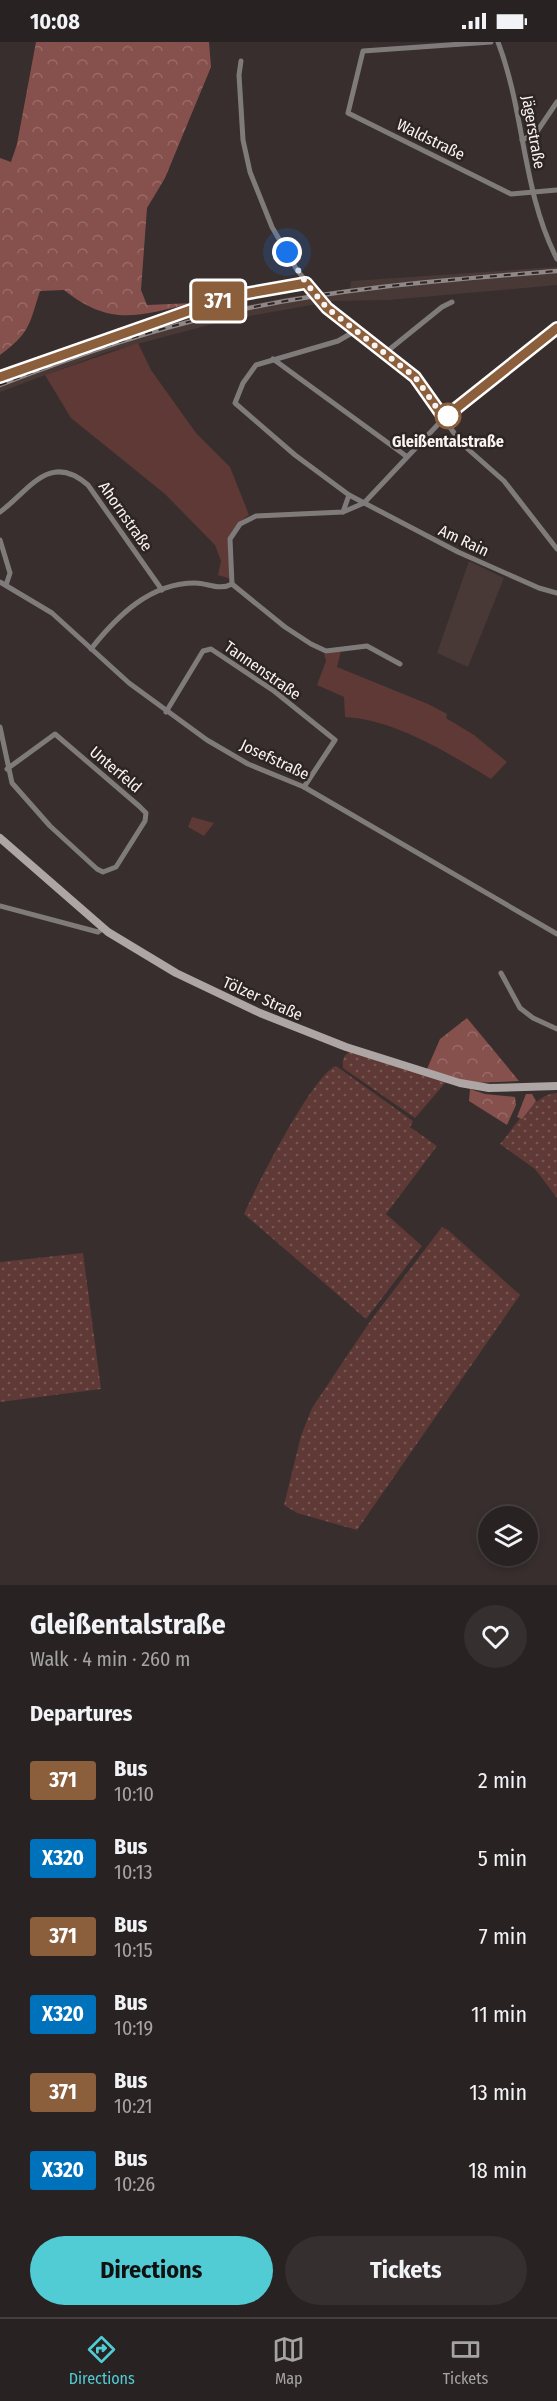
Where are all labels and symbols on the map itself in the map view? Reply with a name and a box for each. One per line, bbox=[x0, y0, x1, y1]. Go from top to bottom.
street label: Jägerstraße bbox=[518, 94, 549, 170]
street label: Waldstraße bbox=[394, 115, 468, 164]
your location bbox=[272, 237, 302, 267]
line badge: 371 bbox=[184, 282, 252, 320]
marker: Gleißentalstraße bbox=[435, 403, 461, 429]
place label: Gleißentalstraße bbox=[392, 432, 504, 451]
street label: Ahornstraße bbox=[95, 478, 157, 555]
street label: Am Rain bbox=[436, 521, 492, 560]
street label: Tannenstraße bbox=[221, 637, 305, 704]
street label: Josefstraße bbox=[237, 735, 312, 784]
street label: Unterfeld bbox=[86, 742, 145, 796]
street label: Tölzer Straße bbox=[220, 972, 306, 1025]

